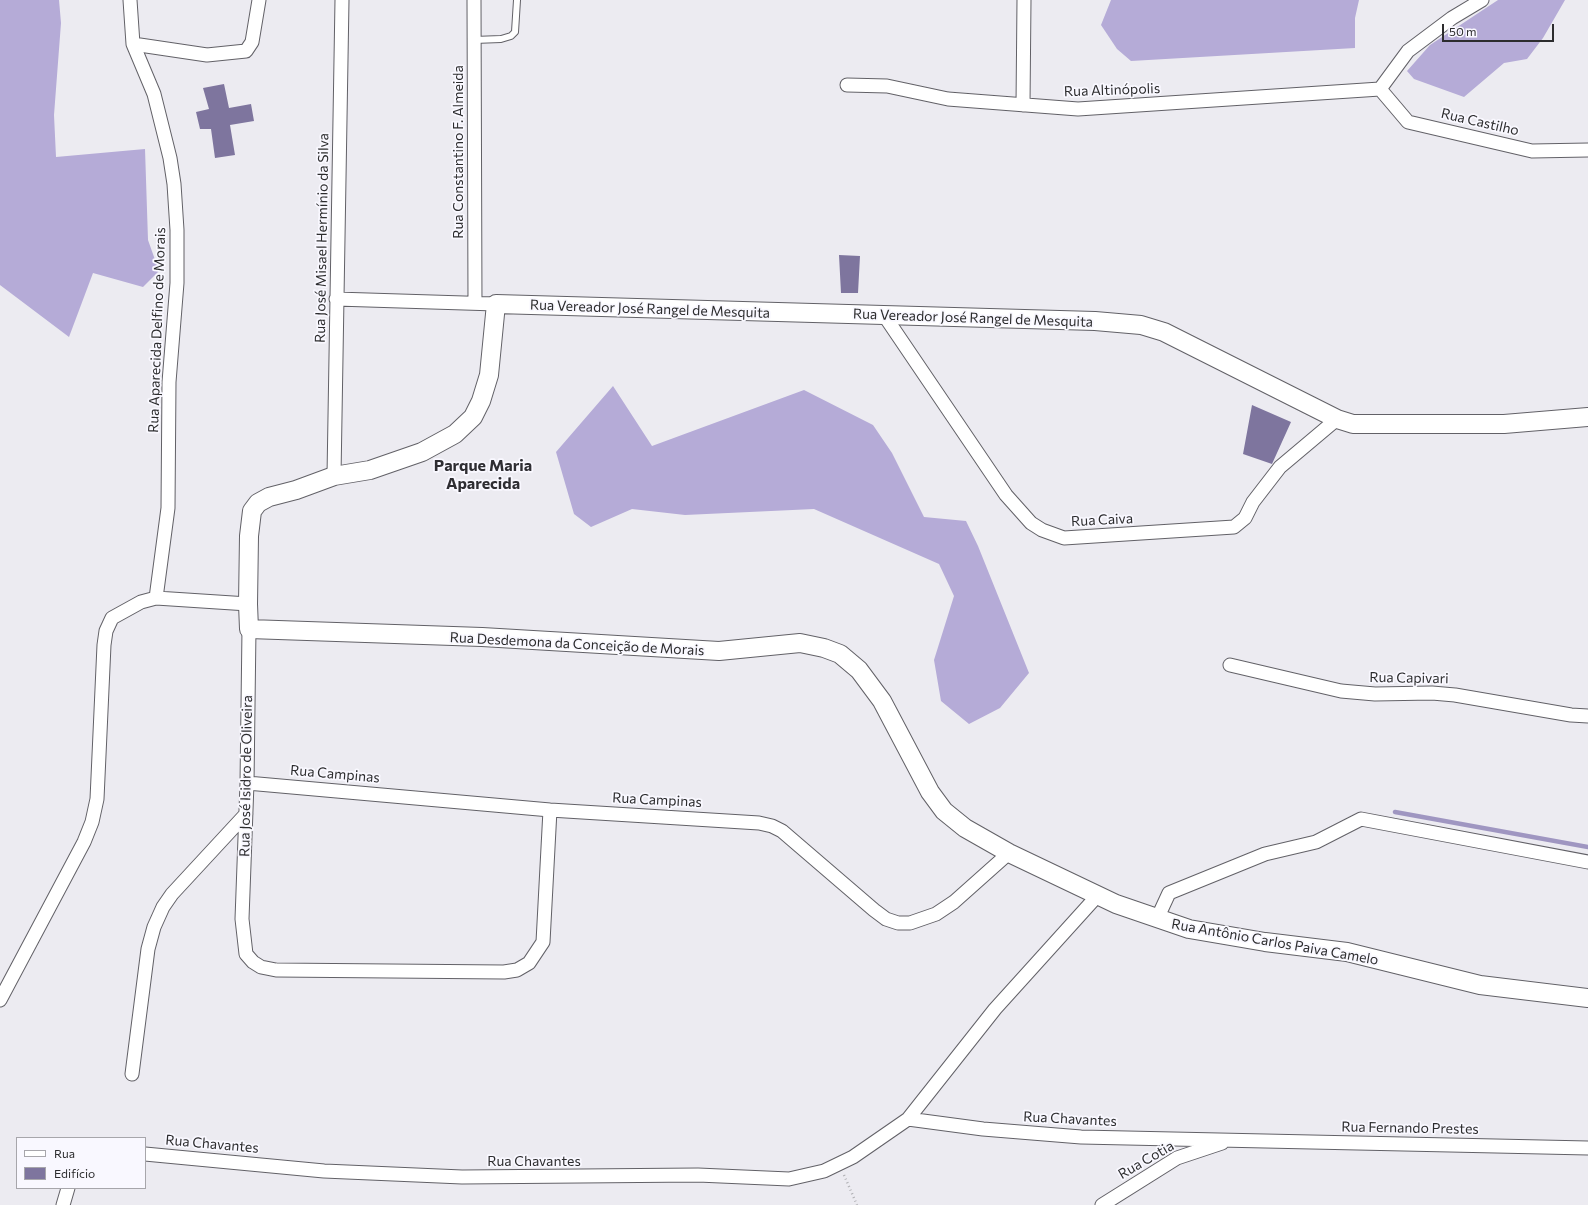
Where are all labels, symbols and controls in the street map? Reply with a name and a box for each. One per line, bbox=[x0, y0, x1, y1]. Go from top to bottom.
scale bar bbox=[1444, 16, 1556, 42]
text: 50 m bbox=[1449, 24, 1477, 38]
street label: Rua Constantino F. Almeida bbox=[450, 65, 466, 239]
street label: Rua Altinópolis bbox=[1064, 80, 1160, 100]
street label: Rua Castilho bbox=[1439, 105, 1521, 139]
street label: Rua José Misael Hermínio da Silva bbox=[312, 133, 332, 343]
street label: Rua Aparecida Delfino de Morais bbox=[145, 227, 169, 433]
street label: Rua Vereador José Rangel de Mesquita bbox=[530, 296, 770, 322]
street label: Rua Vereador José Rangel de Mesquita bbox=[853, 305, 1093, 331]
district label: Parque Maria Aparecida bbox=[434, 456, 532, 494]
street label: Rua Caiva bbox=[1071, 510, 1133, 530]
street label: Rua Desdemona da Conceição de Morais bbox=[449, 629, 705, 659]
street label: Rua Capivari bbox=[1369, 669, 1449, 687]
street label: Rua José Isidro de Oliveira bbox=[236, 695, 256, 857]
street label: Rua Campinas bbox=[290, 762, 380, 786]
street label: Rua Campinas bbox=[612, 789, 702, 811]
street label: Rua Antônio Carlos Paiva Camelo bbox=[1170, 915, 1380, 969]
street label: Rua Chavantes bbox=[1023, 1108, 1117, 1130]
street label: Rua Fernando Prestes bbox=[1341, 1118, 1479, 1138]
street label: Rua Chavantes bbox=[165, 1132, 259, 1156]
legend bbox=[16, 1137, 146, 1189]
street label: Rua Cotia bbox=[1115, 1137, 1177, 1183]
text: Rua bbox=[54, 1146, 75, 1160]
street label: Rua Chavantes bbox=[487, 1153, 581, 1169]
text: Edifício bbox=[54, 1166, 95, 1180]

